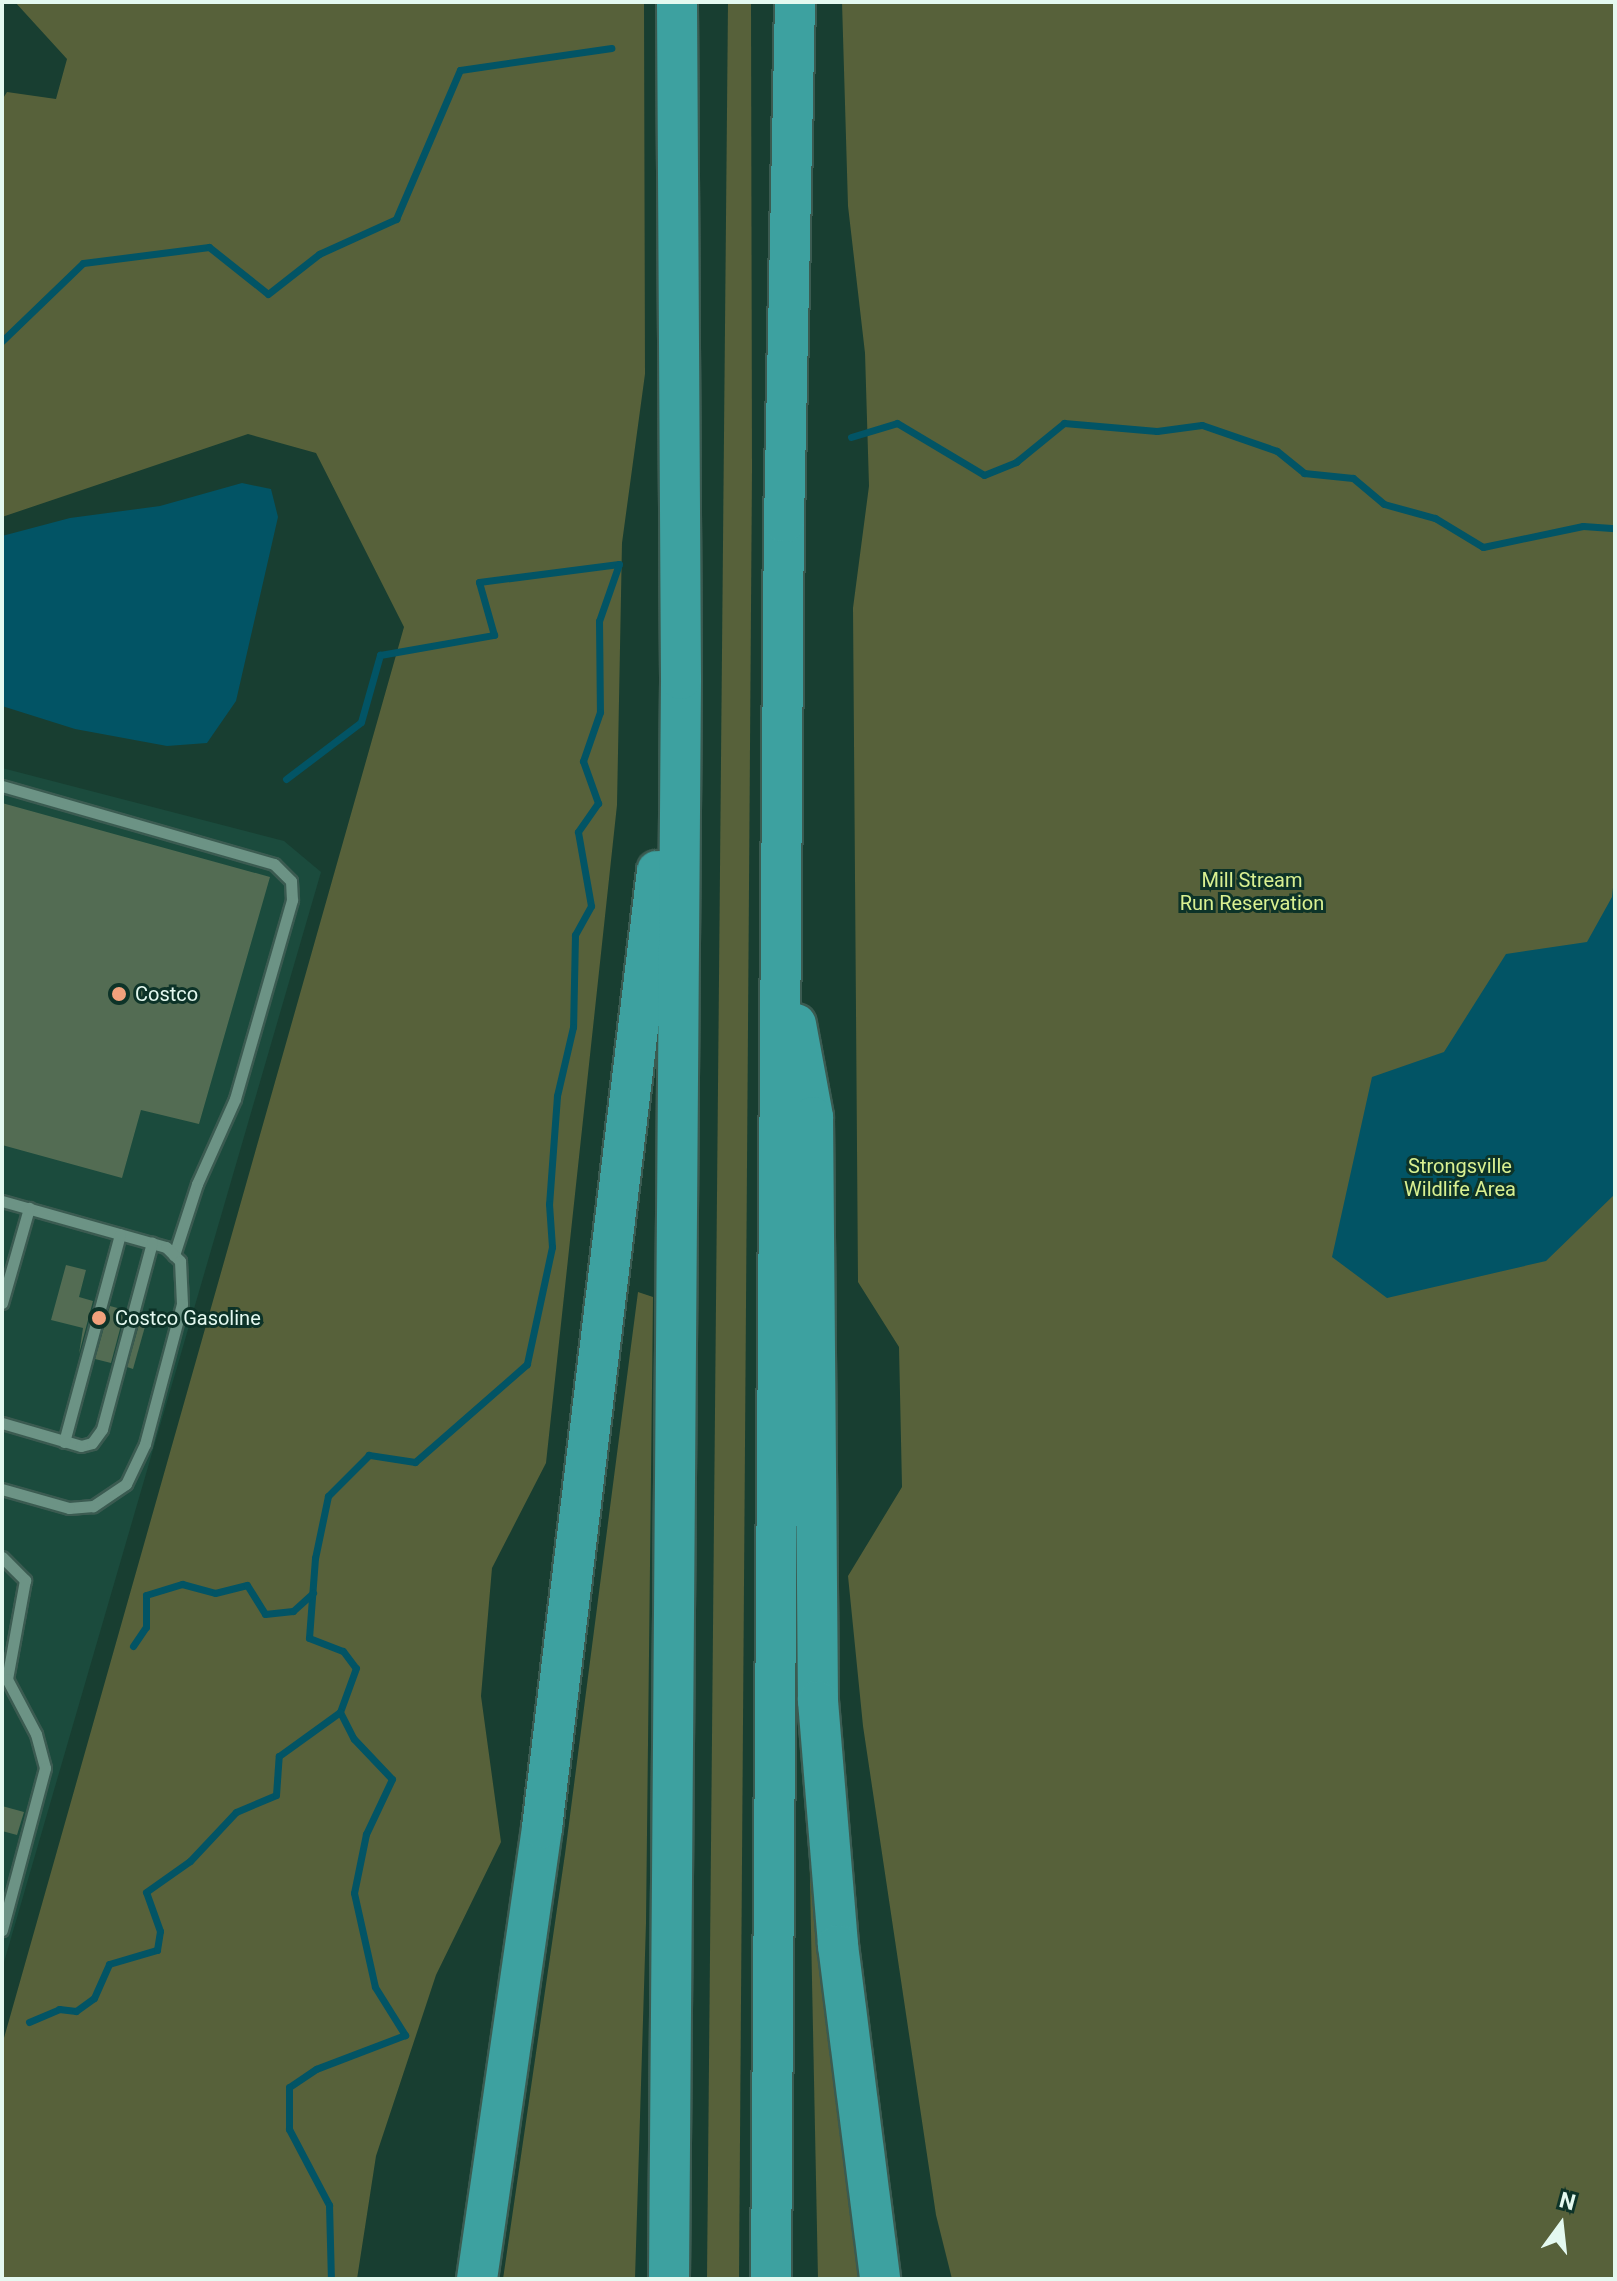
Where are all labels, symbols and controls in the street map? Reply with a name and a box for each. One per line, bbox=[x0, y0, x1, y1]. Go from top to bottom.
park label: Mill Stream Run Reservation bbox=[1180, 869, 1324, 916]
place label: Costco bbox=[135, 982, 198, 1006]
marker: Costco bbox=[110, 985, 128, 1003]
park label: Strongsville Wildlife Area bbox=[1404, 1154, 1516, 1201]
place label: Costco Gasoline bbox=[115, 1306, 261, 1330]
marker: Costco Gasoline bbox=[90, 1309, 108, 1327]
north arrow bbox=[1521, 2185, 1601, 2265]
text: N bbox=[1557, 2187, 1578, 2215]

